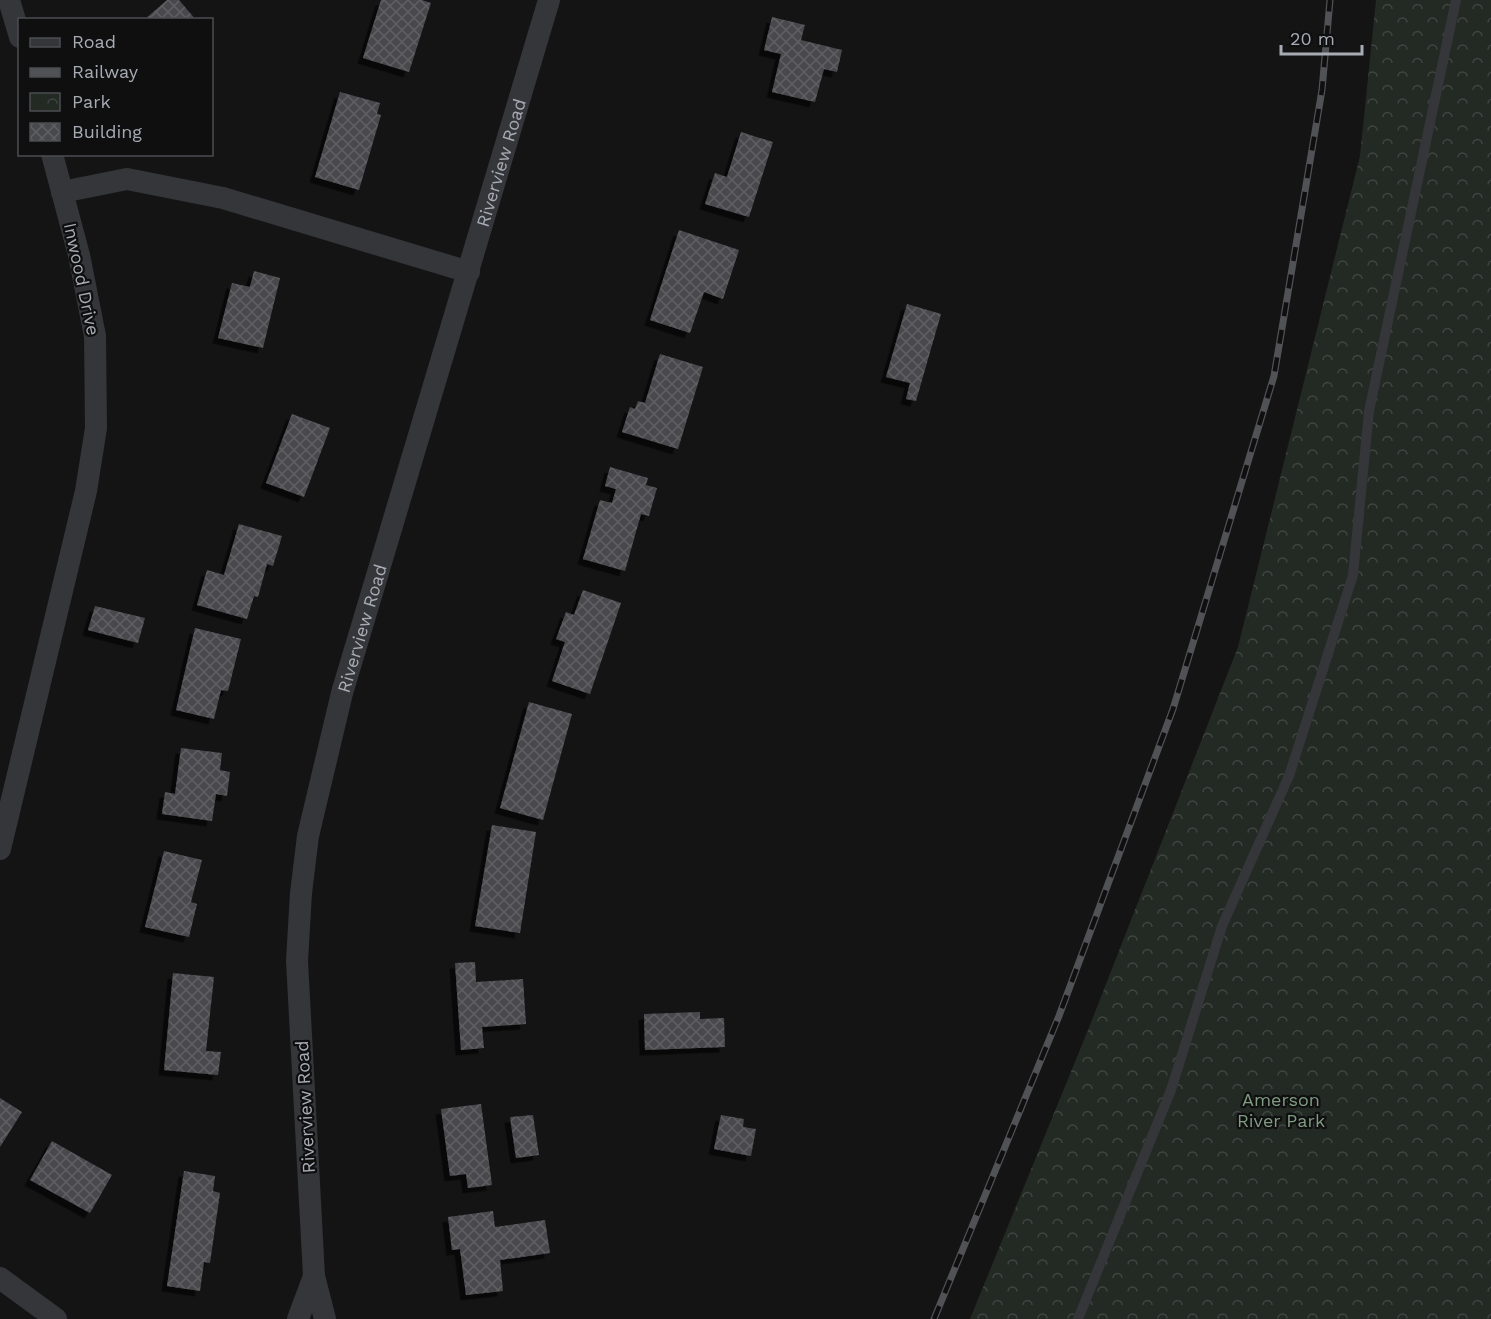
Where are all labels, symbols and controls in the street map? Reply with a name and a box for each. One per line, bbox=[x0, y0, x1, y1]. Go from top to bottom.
legend bbox=[18, 18, 213, 156]
scale bar bbox=[1281, 18, 1362, 56]
text: 20 m bbox=[1290, 28, 1335, 49]
text: Road bbox=[72, 31, 116, 52]
text: Railway bbox=[72, 61, 139, 82]
text: Park bbox=[72, 91, 111, 112]
street label: Riverview Road bbox=[471, 96, 530, 229]
text: Building bbox=[72, 121, 142, 142]
street label: Inwood Drive bbox=[60, 221, 104, 337]
street label: Riverview Road bbox=[332, 562, 390, 695]
street label: Riverview Road bbox=[291, 1040, 319, 1174]
park label: Amerson River Park bbox=[1237, 1089, 1325, 1131]

